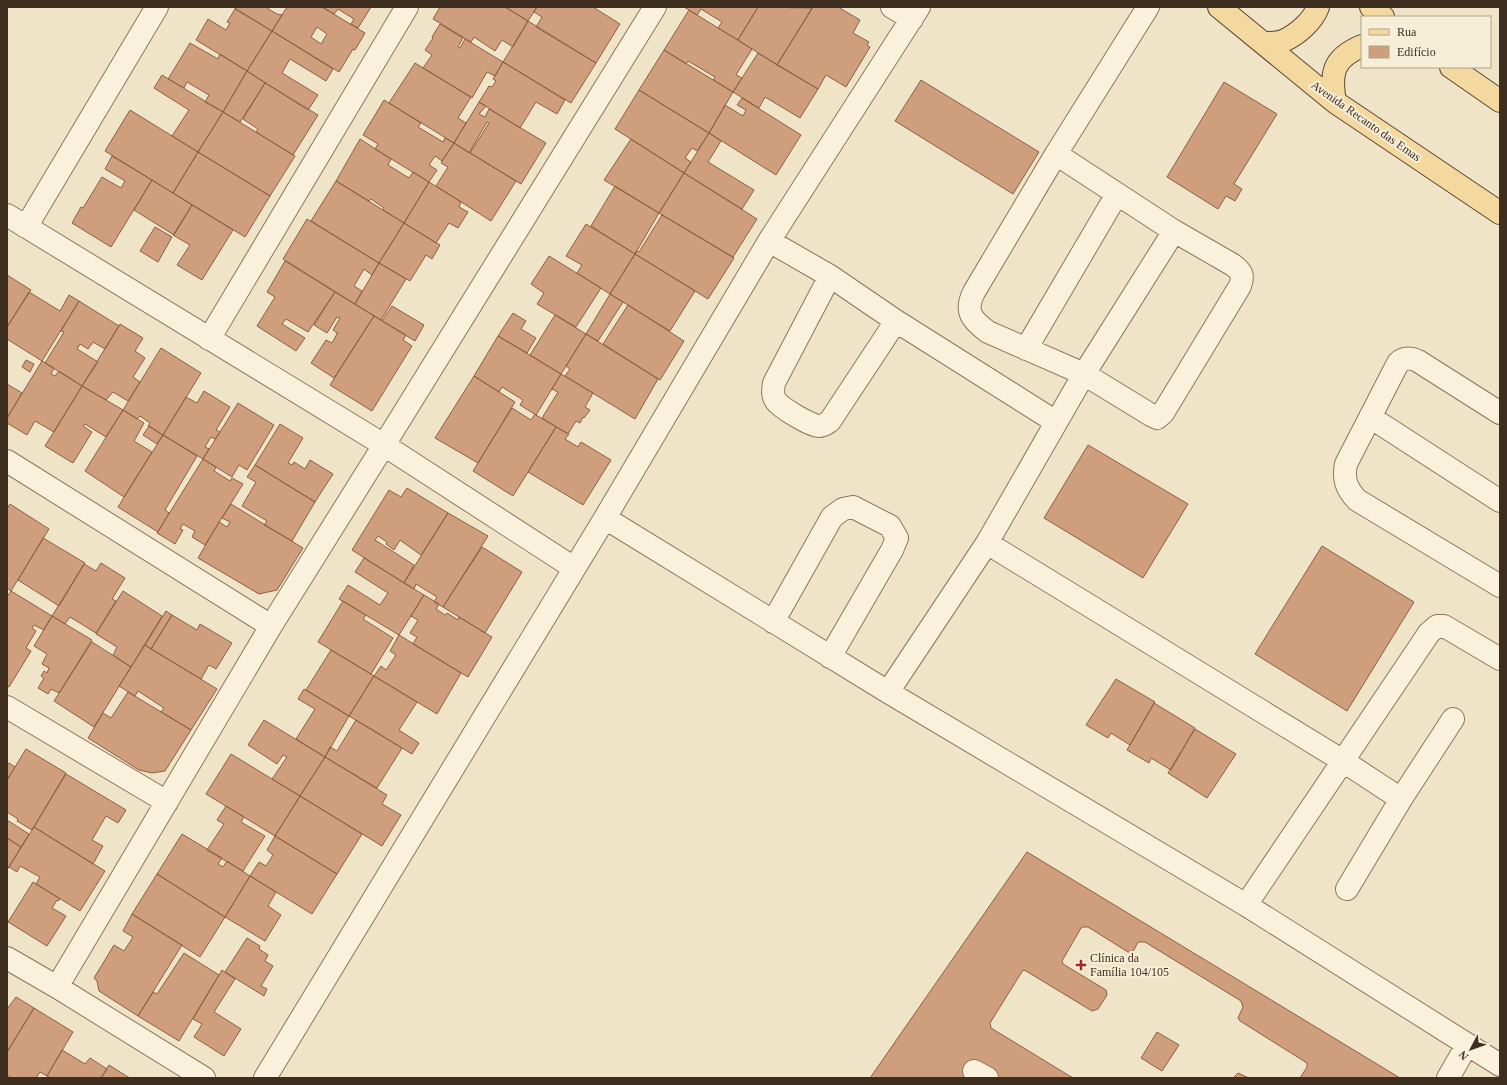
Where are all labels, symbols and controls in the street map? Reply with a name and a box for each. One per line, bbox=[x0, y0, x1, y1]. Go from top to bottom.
legend bbox=[1361, 16, 1491, 68]
text: Rua bbox=[1397, 25, 1417, 39]
text: Edifício bbox=[1397, 45, 1436, 59]
street label: Avenida Recanto das Emas bbox=[1308, 78, 1424, 164]
place label: Clínica da Família 104/105 bbox=[1090, 951, 1169, 979]
marker: Clínica da Família 104/105 bbox=[1075, 959, 1087, 971]
north arrow bbox=[1451, 1029, 1491, 1069]
text: N bbox=[1456, 1049, 1471, 1062]

